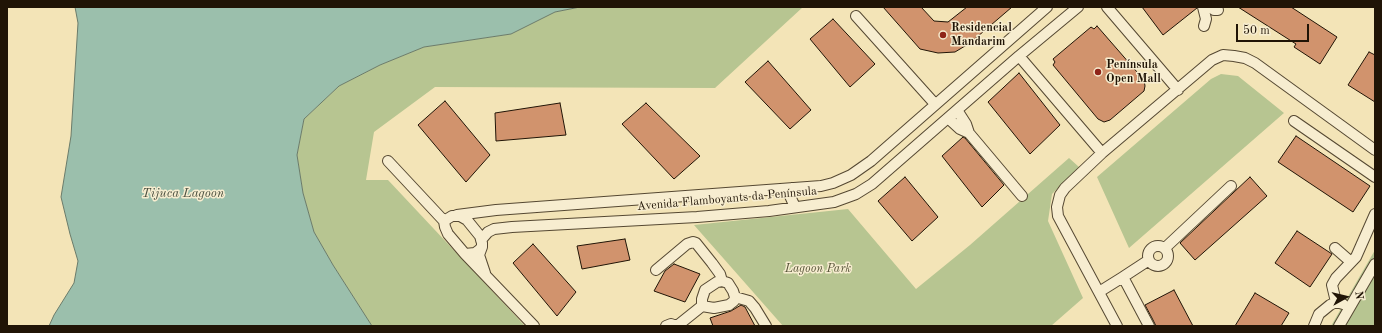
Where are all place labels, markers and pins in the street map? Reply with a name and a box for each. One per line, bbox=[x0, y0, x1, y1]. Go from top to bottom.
place label: Residencial Mandarim bbox=[951, 21, 1012, 49]
marker: Residencial Mandarim bbox=[938, 30, 948, 40]
place label: Península Open Mall bbox=[1106, 58, 1161, 86]
marker: Península Open Mall bbox=[1093, 67, 1103, 77]

